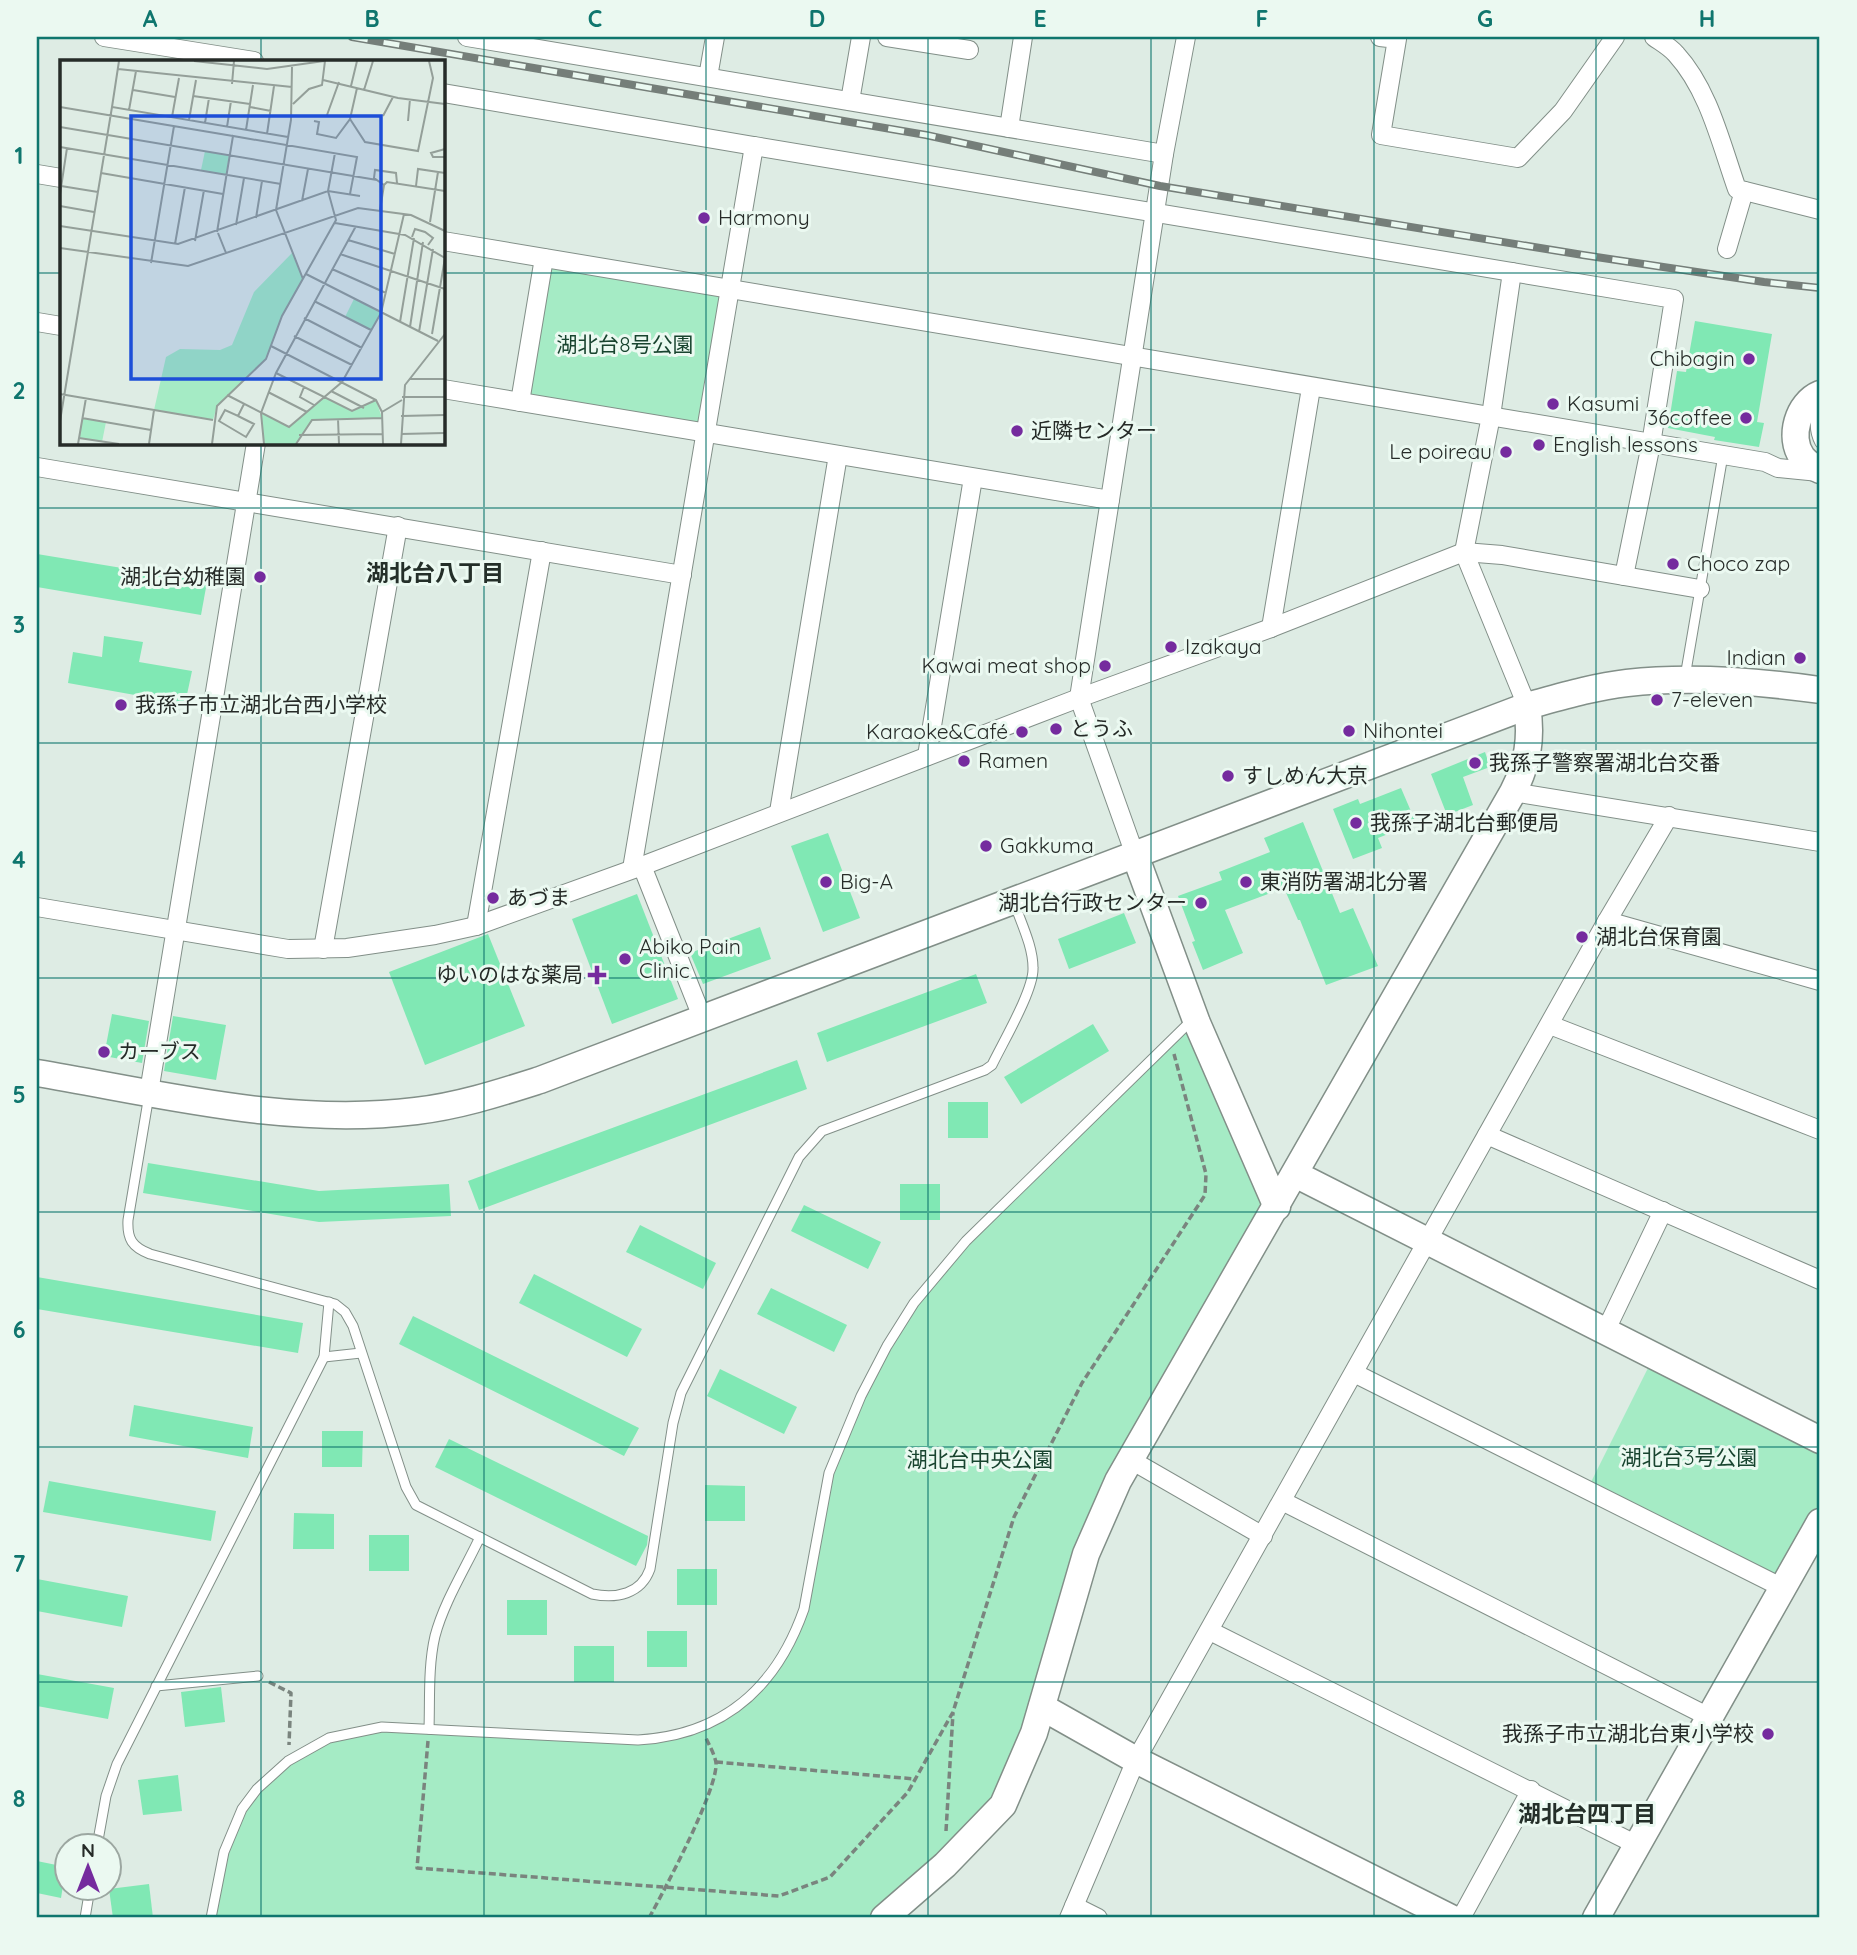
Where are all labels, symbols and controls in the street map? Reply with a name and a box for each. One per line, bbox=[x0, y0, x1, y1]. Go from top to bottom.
text: A bbox=[143, 4, 158, 33]
text: B bbox=[364, 4, 380, 33]
text: C bbox=[588, 4, 602, 33]
text: D bbox=[809, 4, 825, 33]
text: E bbox=[1033, 4, 1047, 33]
text: F bbox=[1256, 4, 1268, 33]
text: G bbox=[1477, 4, 1493, 33]
text: H bbox=[1699, 4, 1715, 33]
inset map bbox=[60, 60, 444, 444]
text: 1 bbox=[15, 141, 23, 170]
place label: Harmony bbox=[718, 204, 810, 230]
marker: Harmony bbox=[696, 210, 712, 226]
park label: 湖北台8号公園 bbox=[556, 331, 694, 357]
place label: Chibagin bbox=[1650, 345, 1735, 371]
marker: Chibagin bbox=[1741, 351, 1757, 367]
text: 2 bbox=[12, 376, 26, 405]
place label: Kasumi bbox=[1567, 390, 1639, 416]
marker: Kasumi bbox=[1545, 396, 1561, 412]
place label: 36coffee bbox=[1647, 404, 1732, 430]
marker: 36coffee bbox=[1738, 410, 1754, 426]
place label: 近隣センター bbox=[1031, 417, 1157, 443]
marker: 近隣センター bbox=[1009, 423, 1025, 439]
place label: English lessons bbox=[1553, 431, 1698, 457]
marker: English lessons bbox=[1531, 437, 1547, 453]
place label: Le poireau bbox=[1389, 438, 1492, 464]
marker: Le poireau bbox=[1498, 444, 1514, 460]
place label: Choco zap bbox=[1687, 550, 1790, 576]
marker: Choco zap bbox=[1665, 556, 1681, 572]
district label: 湖北台八丁目 bbox=[366, 558, 504, 587]
place label: 湖北台幼稚園 bbox=[120, 563, 246, 589]
marker: 湖北台幼稚園 bbox=[252, 569, 268, 585]
text: 3 bbox=[13, 610, 25, 639]
place label: Izakaya bbox=[1185, 633, 1262, 659]
marker: Izakaya bbox=[1163, 639, 1179, 655]
place label: Indian bbox=[1727, 644, 1786, 670]
marker: Indian bbox=[1792, 650, 1808, 666]
place label: Kawai meat shop bbox=[922, 652, 1091, 678]
marker: Kawai meat shop bbox=[1097, 658, 1113, 674]
place label: 7-eleven bbox=[1671, 686, 1753, 712]
place label: 我孫子市立湖北台西小学校 bbox=[135, 691, 387, 717]
marker: 7-eleven bbox=[1649, 692, 1665, 708]
marker: 我孫子市立湖北台西小学校 bbox=[113, 697, 129, 713]
place label: とうふ bbox=[1070, 715, 1133, 741]
place label: Nihontei bbox=[1363, 717, 1443, 743]
place label: Karaoke&Café bbox=[866, 718, 1008, 744]
marker: とうふ bbox=[1048, 721, 1064, 737]
marker: Nihontei bbox=[1341, 723, 1357, 739]
marker: Karaoke&Café bbox=[1014, 724, 1030, 740]
place label: Ramen bbox=[978, 747, 1048, 773]
place label: 我孫子警察署湖北台交番 bbox=[1489, 749, 1720, 775]
marker: Ramen bbox=[956, 753, 972, 769]
marker: 我孫子警察署湖北台交番 bbox=[1467, 755, 1483, 771]
place label: すしめん大京 bbox=[1242, 762, 1368, 788]
marker: すしめん大京 bbox=[1220, 768, 1236, 784]
place label: 我孫子湖北台郵便局 bbox=[1370, 809, 1559, 835]
marker: 我孫子湖北台郵便局 bbox=[1348, 815, 1364, 831]
place label: Gakkuma bbox=[1000, 832, 1094, 858]
marker: Gakkuma bbox=[978, 838, 994, 854]
text: 4 bbox=[12, 845, 26, 874]
place label: Big-A bbox=[840, 868, 893, 894]
place label: 東消防署湖北分署 bbox=[1260, 868, 1428, 894]
marker: Big-A bbox=[818, 874, 834, 890]
marker: 東消防署湖北分署 bbox=[1238, 874, 1254, 890]
place label: あづま bbox=[507, 884, 570, 910]
place label: 湖北台行政センター bbox=[998, 889, 1187, 915]
marker: あづま bbox=[485, 890, 501, 906]
marker: 湖北台行政センター bbox=[1193, 895, 1209, 911]
place label: 湖北台保育園 bbox=[1596, 923, 1722, 949]
marker: 湖北台保育園 bbox=[1574, 929, 1590, 945]
place label: Abiko Pain Clinic bbox=[639, 933, 741, 983]
marker: Abiko Pain Clinic bbox=[617, 951, 633, 967]
place label: ゆいのはな薬局 bbox=[436, 961, 583, 987]
marker: ゆいのはな薬局 bbox=[589, 967, 605, 983]
place label: カーブス bbox=[118, 1038, 201, 1064]
marker: カーブス bbox=[96, 1044, 112, 1060]
text: 5 bbox=[12, 1080, 26, 1109]
text: 6 bbox=[13, 1315, 25, 1344]
park label: 湖北台3号公園 bbox=[1620, 1444, 1758, 1470]
park label: 湖北台中央公園 bbox=[907, 1446, 1054, 1472]
text: 7 bbox=[13, 1549, 26, 1578]
place label: 我孫子市立湖北台東小学校 bbox=[1502, 1720, 1754, 1746]
marker: 我孫子市立湖北台東小学校 bbox=[1760, 1726, 1776, 1742]
text: 8 bbox=[13, 1784, 25, 1813]
district label: 湖北台四丁目 bbox=[1518, 1799, 1656, 1828]
north arrow bbox=[52, 1832, 122, 1902]
text: N bbox=[81, 1838, 95, 1862]

